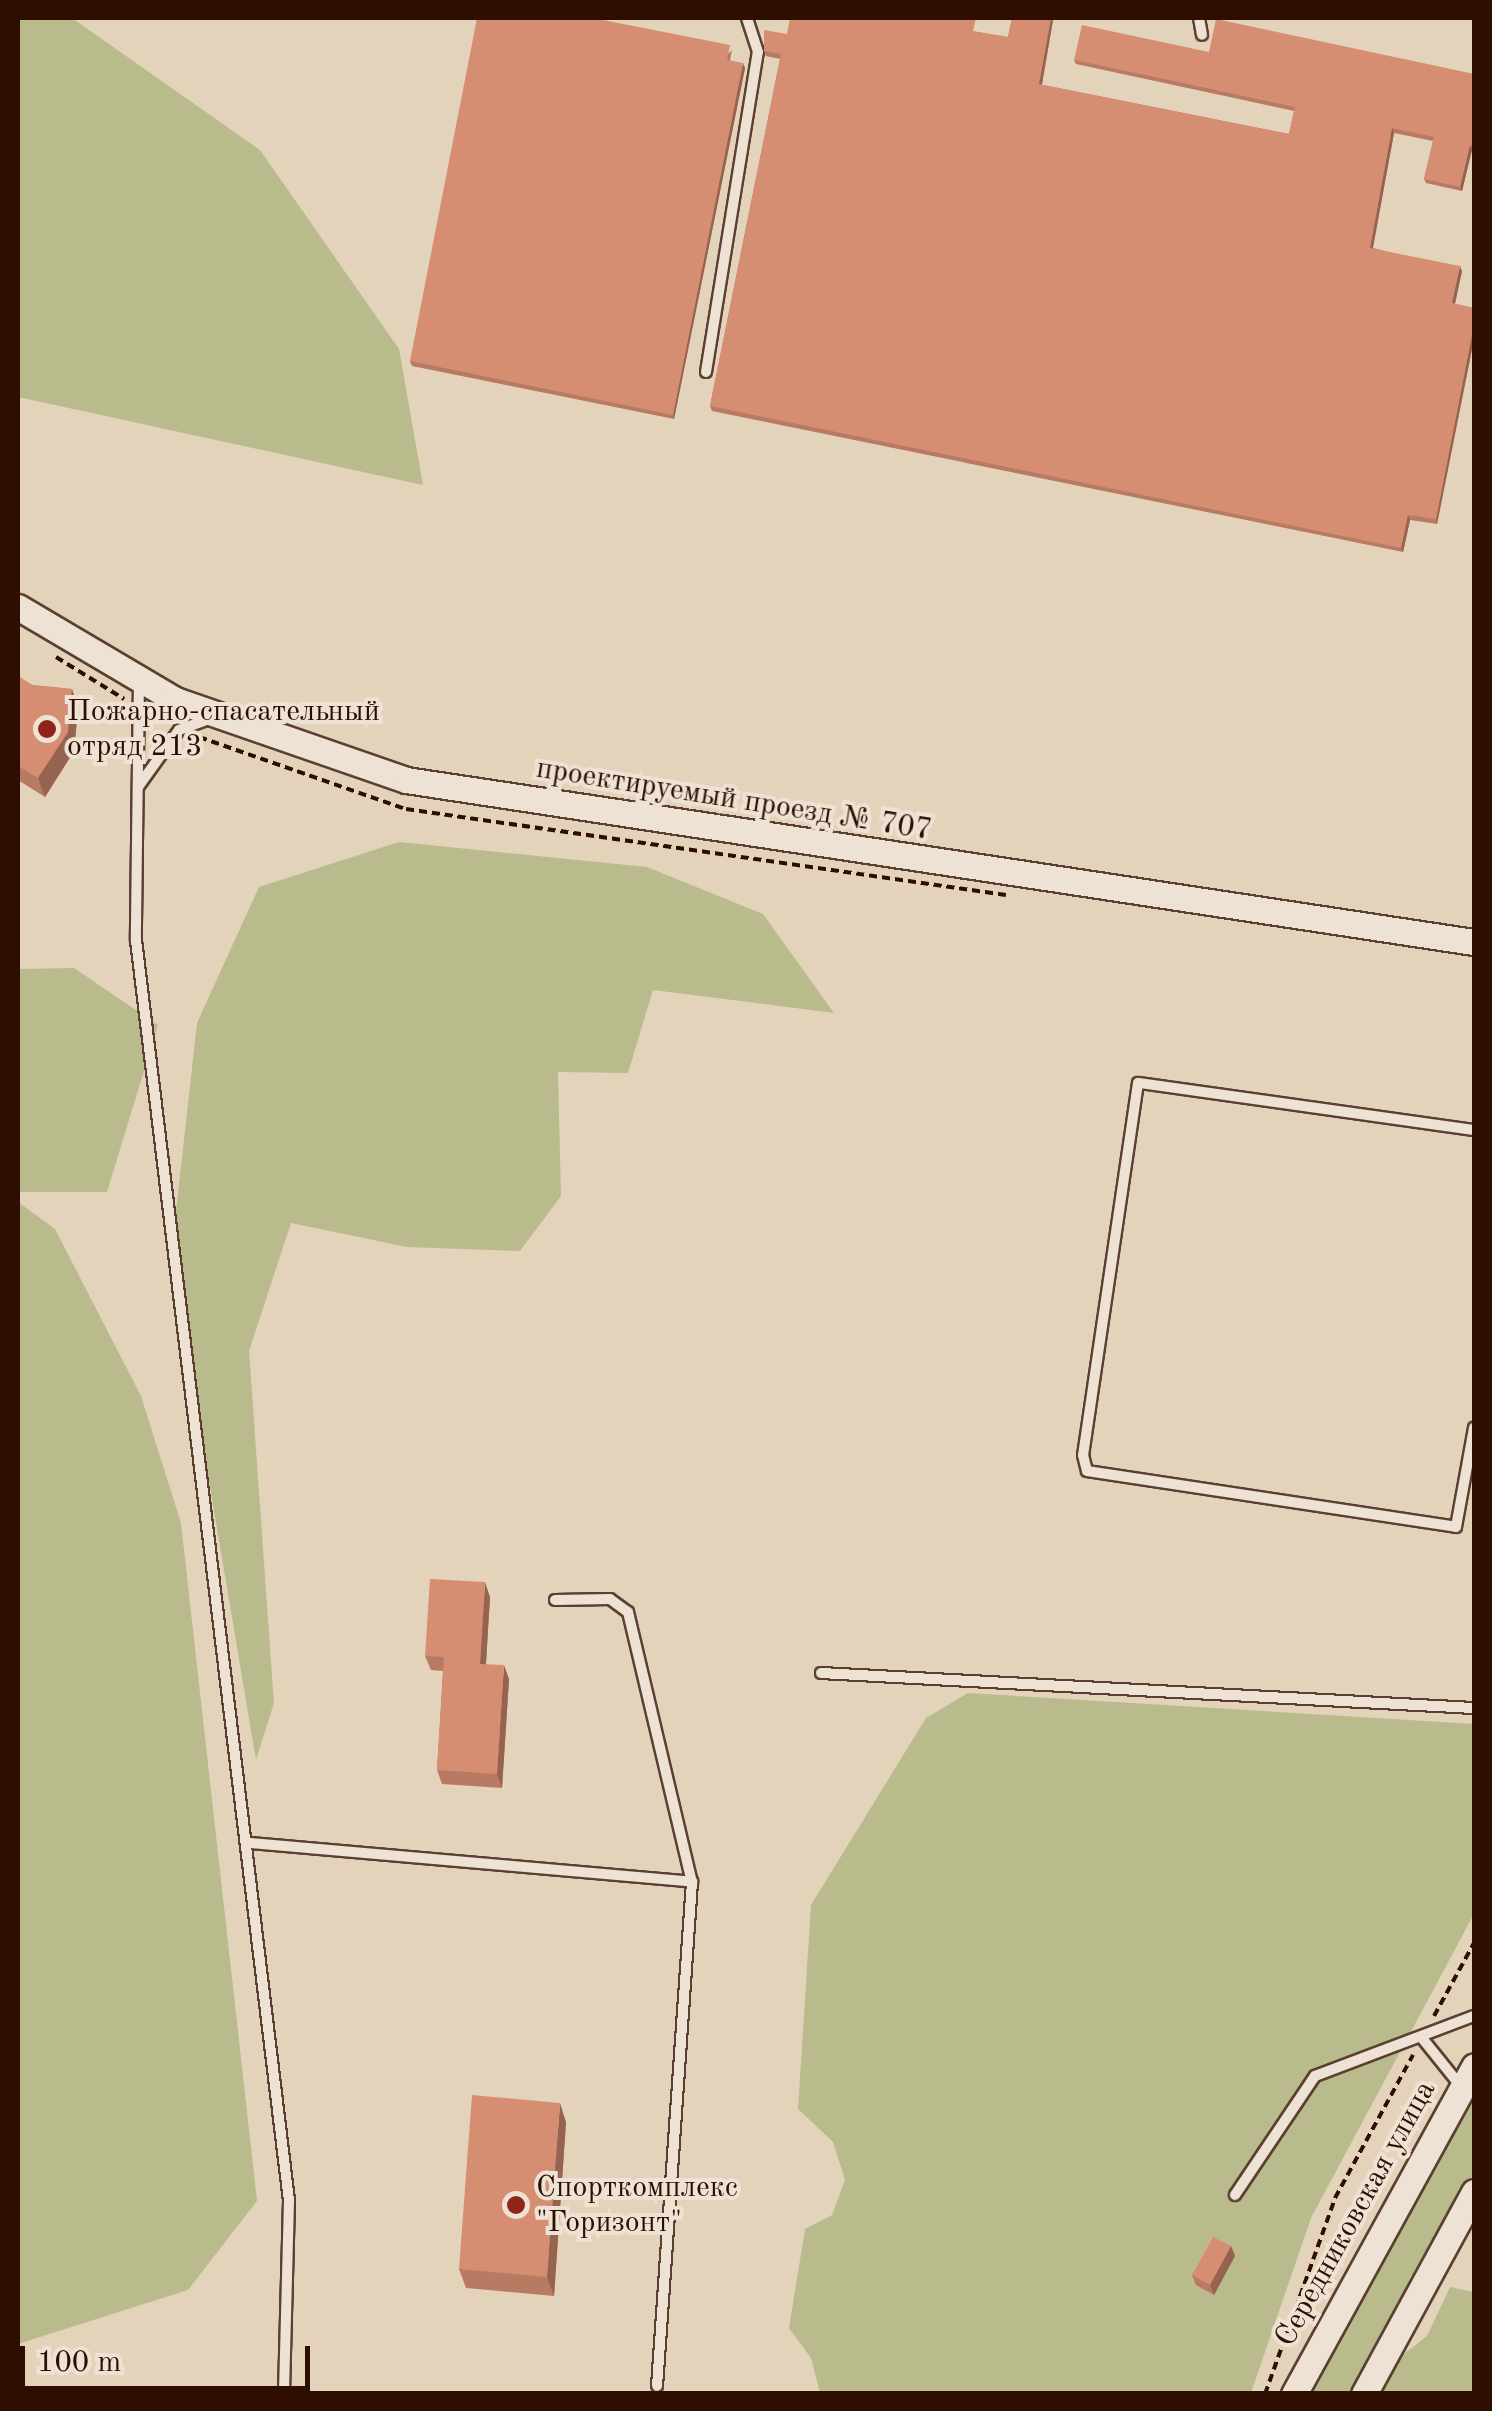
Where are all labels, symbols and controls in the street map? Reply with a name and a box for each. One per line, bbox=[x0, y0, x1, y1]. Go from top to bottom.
place label: Пожарно-спасательный отряд 213 bbox=[67, 694, 380, 764]
marker: Пожарно-спасательный отряд 213 bbox=[36, 718, 58, 740]
street label: проектируемый проезд № 707 bbox=[534, 751, 934, 849]
street label: Середниковская улица bbox=[1268, 2075, 1444, 2353]
place label: Спорткомплекс "Горизонт" bbox=[536, 2170, 738, 2240]
marker: Спорткомплекс "Горизонт" bbox=[505, 2194, 527, 2216]
scale bar bbox=[25, 2326, 315, 2388]
text: 100 m bbox=[37, 2348, 121, 2378]

